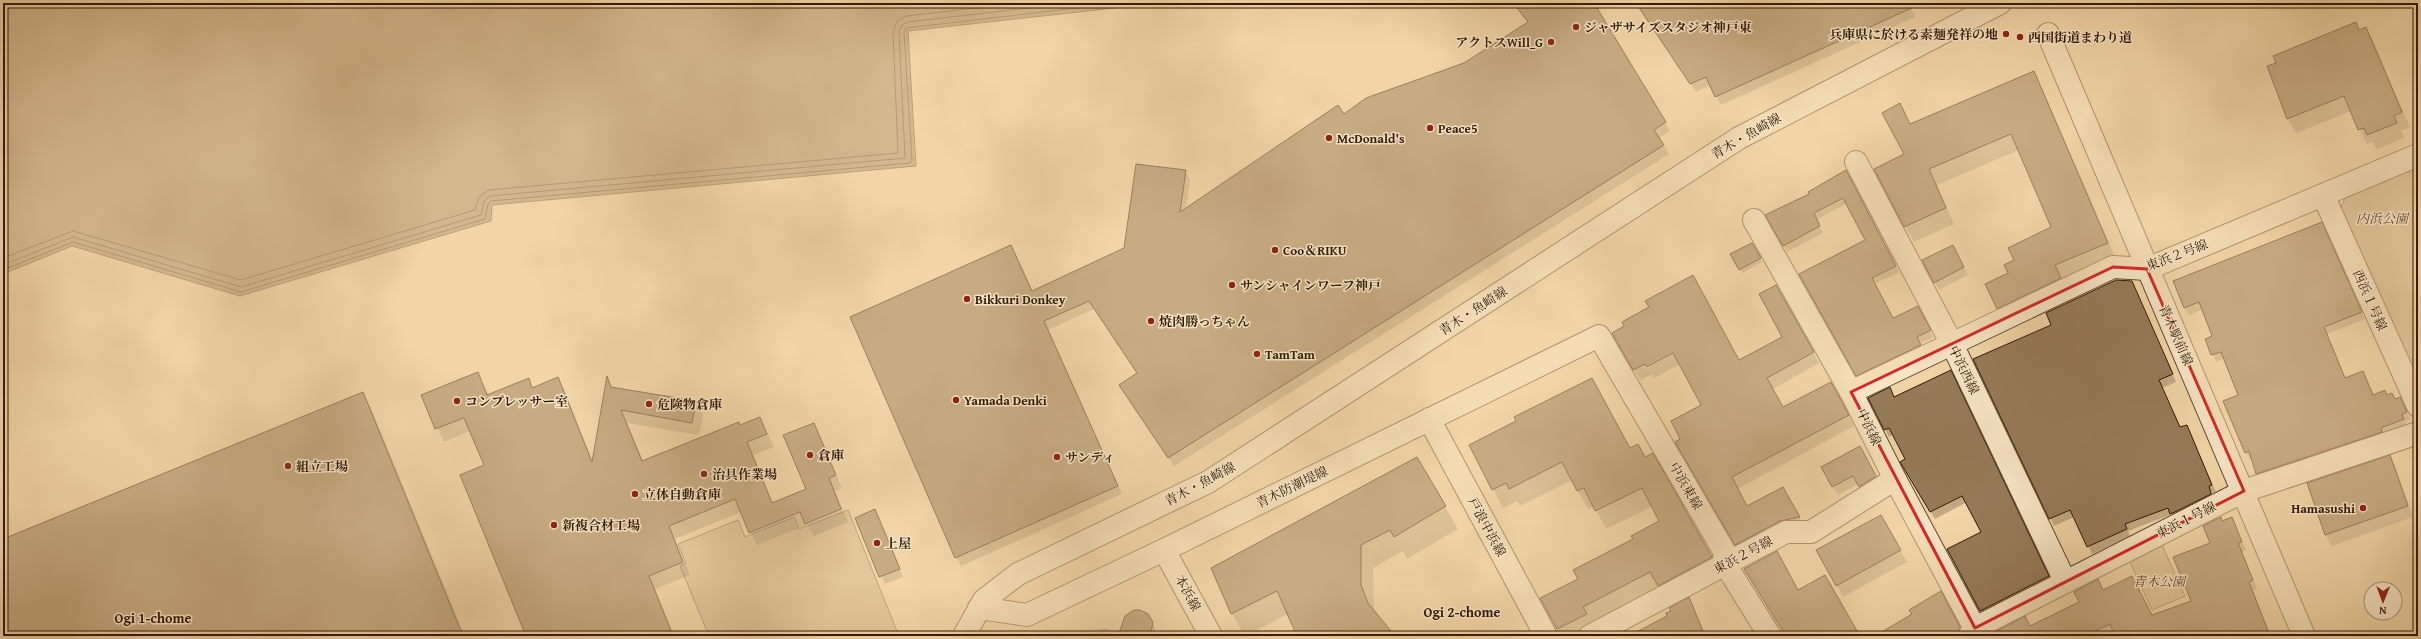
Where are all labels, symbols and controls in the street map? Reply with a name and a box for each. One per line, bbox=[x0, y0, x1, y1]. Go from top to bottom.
place label: ジャザサイズスタジオ神戸東 bbox=[1584, 18, 1752, 37]
marker: ジャザサイズスタジオ神戸東 bbox=[1571, 22, 1581, 32]
place label: 兵庫県に於ける素麺発祥の地 bbox=[1829, 25, 1998, 44]
place label: 西国街道まわり道 bbox=[2028, 28, 2132, 47]
marker: 兵庫県に於ける素麺発祥の地 bbox=[2001, 29, 2011, 39]
marker: 西国街道まわり道 bbox=[2015, 32, 2025, 42]
place label: アクトスWill_G bbox=[1455, 33, 1543, 52]
marker: アクトスWill_G bbox=[1546, 37, 1556, 47]
street label: 青木・魚崎線 bbox=[1707, 108, 1785, 164]
place label: Peace5 bbox=[1438, 119, 1478, 138]
marker: Peace5 bbox=[1425, 123, 1435, 133]
place label: McDonald's bbox=[1337, 129, 1405, 148]
marker: McDonald's bbox=[1324, 133, 1334, 143]
park label: 内浜公園 bbox=[2356, 209, 2410, 228]
street label: 東浜２号線 bbox=[2143, 234, 2211, 276]
place label: Coo＆RIKU bbox=[1283, 241, 1347, 260]
marker: Coo＆RIKU bbox=[1270, 245, 1280, 255]
street label: 西浜１号線 bbox=[2348, 266, 2392, 334]
place label: サンシャインワーフ神戸 bbox=[1240, 276, 1381, 295]
marker: サンシャインワーフ神戸 bbox=[1227, 280, 1237, 290]
street label: 青木・魚崎線 bbox=[1435, 282, 1511, 340]
place label: Bikkuri Donkey bbox=[975, 290, 1066, 309]
marker: Bikkuri Donkey bbox=[962, 294, 972, 304]
street label: 青木駅前線 bbox=[2154, 301, 2198, 369]
place label: 焼肉勝っちゃん bbox=[1159, 312, 1250, 331]
marker: 焼肉勝っちゃん bbox=[1146, 316, 1156, 326]
street label: 中浜西線 bbox=[1944, 342, 1984, 398]
place label: TamTam bbox=[1265, 345, 1316, 364]
marker: TamTam bbox=[1252, 349, 1262, 359]
place label: Yamada Denki bbox=[964, 391, 1047, 410]
place label: コンプレッサー室 bbox=[465, 392, 568, 411]
place label: 危険物倉庫 bbox=[657, 395, 722, 414]
marker: Yamada Denki bbox=[951, 395, 961, 405]
marker: コンプレッサー室 bbox=[452, 396, 462, 406]
marker: 危険物倉庫 bbox=[644, 399, 654, 409]
street label: 中浜線 bbox=[1852, 405, 1886, 449]
place label: 倉庫 bbox=[818, 446, 844, 465]
place label: サンディ bbox=[1065, 448, 1115, 467]
marker: 倉庫 bbox=[805, 450, 815, 460]
marker: サンディ bbox=[1052, 452, 1062, 462]
place label: 組立工場 bbox=[296, 457, 348, 476]
street label: 青木・魚崎線 bbox=[1161, 457, 1239, 511]
street label: 中浜東線 bbox=[1665, 459, 1707, 513]
marker: 組立工場 bbox=[283, 461, 293, 471]
street label: 青木防潮堤線 bbox=[1253, 461, 1331, 513]
place label: 治具作業場 bbox=[712, 465, 777, 484]
marker: 治具作業場 bbox=[699, 469, 709, 479]
place label: 立体自動倉庫 bbox=[643, 485, 721, 504]
marker: 立体自動倉庫 bbox=[630, 489, 640, 499]
street label: 戸浪中浜線 bbox=[1463, 494, 1511, 560]
street label: 東浜１号線 bbox=[2153, 497, 2219, 543]
place label: Hamasushi bbox=[2291, 499, 2355, 518]
marker: Hamasushi bbox=[2358, 503, 2368, 513]
place label: 新複合材工場 bbox=[562, 516, 640, 535]
marker: 新複合材工場 bbox=[549, 520, 559, 530]
street label: 東浜２号線 bbox=[1710, 531, 1776, 579]
place label: 上屋 bbox=[885, 534, 911, 553]
marker: 上屋 bbox=[872, 538, 882, 548]
street label: 本浜線 bbox=[1170, 571, 1206, 615]
park label: 青木公園 bbox=[2133, 572, 2187, 591]
north arrow bbox=[2363, 581, 2403, 621]
district label: Ogi 2-chome bbox=[1424, 602, 1501, 622]
text: N bbox=[2378, 603, 2387, 619]
district label: Ogi 1-chome bbox=[115, 608, 192, 628]

